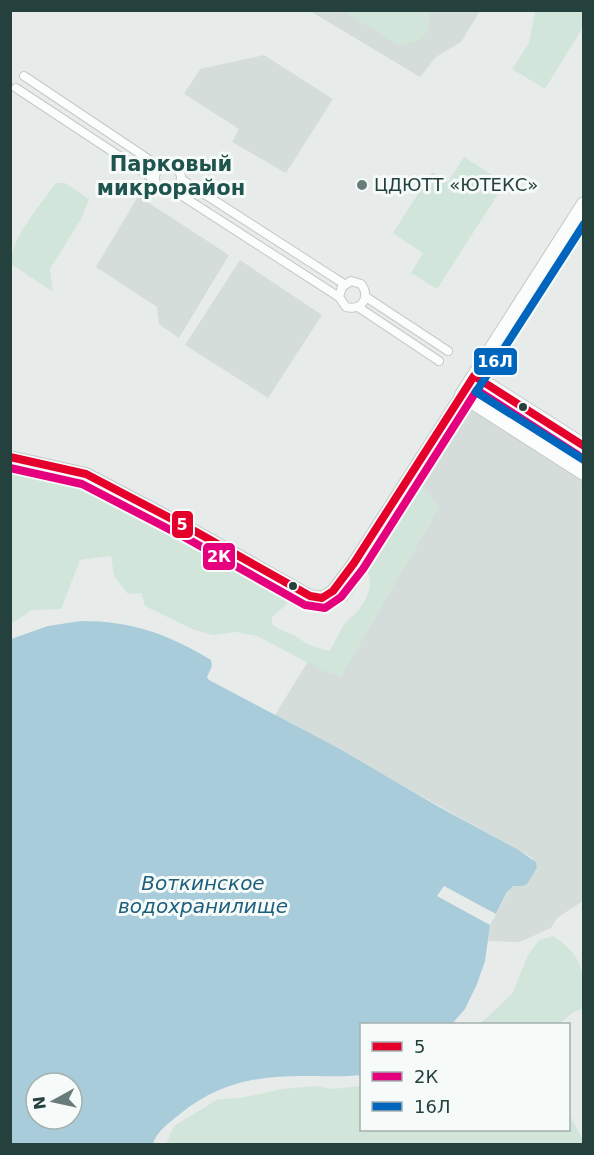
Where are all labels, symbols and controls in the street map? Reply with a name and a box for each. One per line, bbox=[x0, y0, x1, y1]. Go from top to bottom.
district label: Парковый микрорайон bbox=[97, 152, 245, 200]
place label: ЦДЮТТ «ЮТЕКС» bbox=[374, 174, 538, 195]
marker: ЦДЮТТ «ЮТЕКС» bbox=[355, 178, 369, 192]
line badge: 16Л bbox=[473, 347, 518, 376]
text: 16Л bbox=[477, 352, 513, 371]
unlabelled marker bbox=[517, 401, 529, 413]
line badge: 5 bbox=[171, 510, 194, 539]
text: 5 bbox=[176, 515, 188, 534]
line badge: 2К bbox=[202, 542, 236, 571]
text: 2К bbox=[207, 547, 231, 566]
unlabelled marker bbox=[287, 580, 299, 592]
water label: Воткинское водохранилище bbox=[118, 871, 288, 918]
legend bbox=[360, 1023, 570, 1131]
text: 5 bbox=[414, 1036, 425, 1057]
text: 2К bbox=[414, 1066, 438, 1087]
north arrow bbox=[24, 1071, 84, 1131]
text: N bbox=[29, 1095, 50, 1111]
text: 16Л bbox=[414, 1096, 450, 1117]

